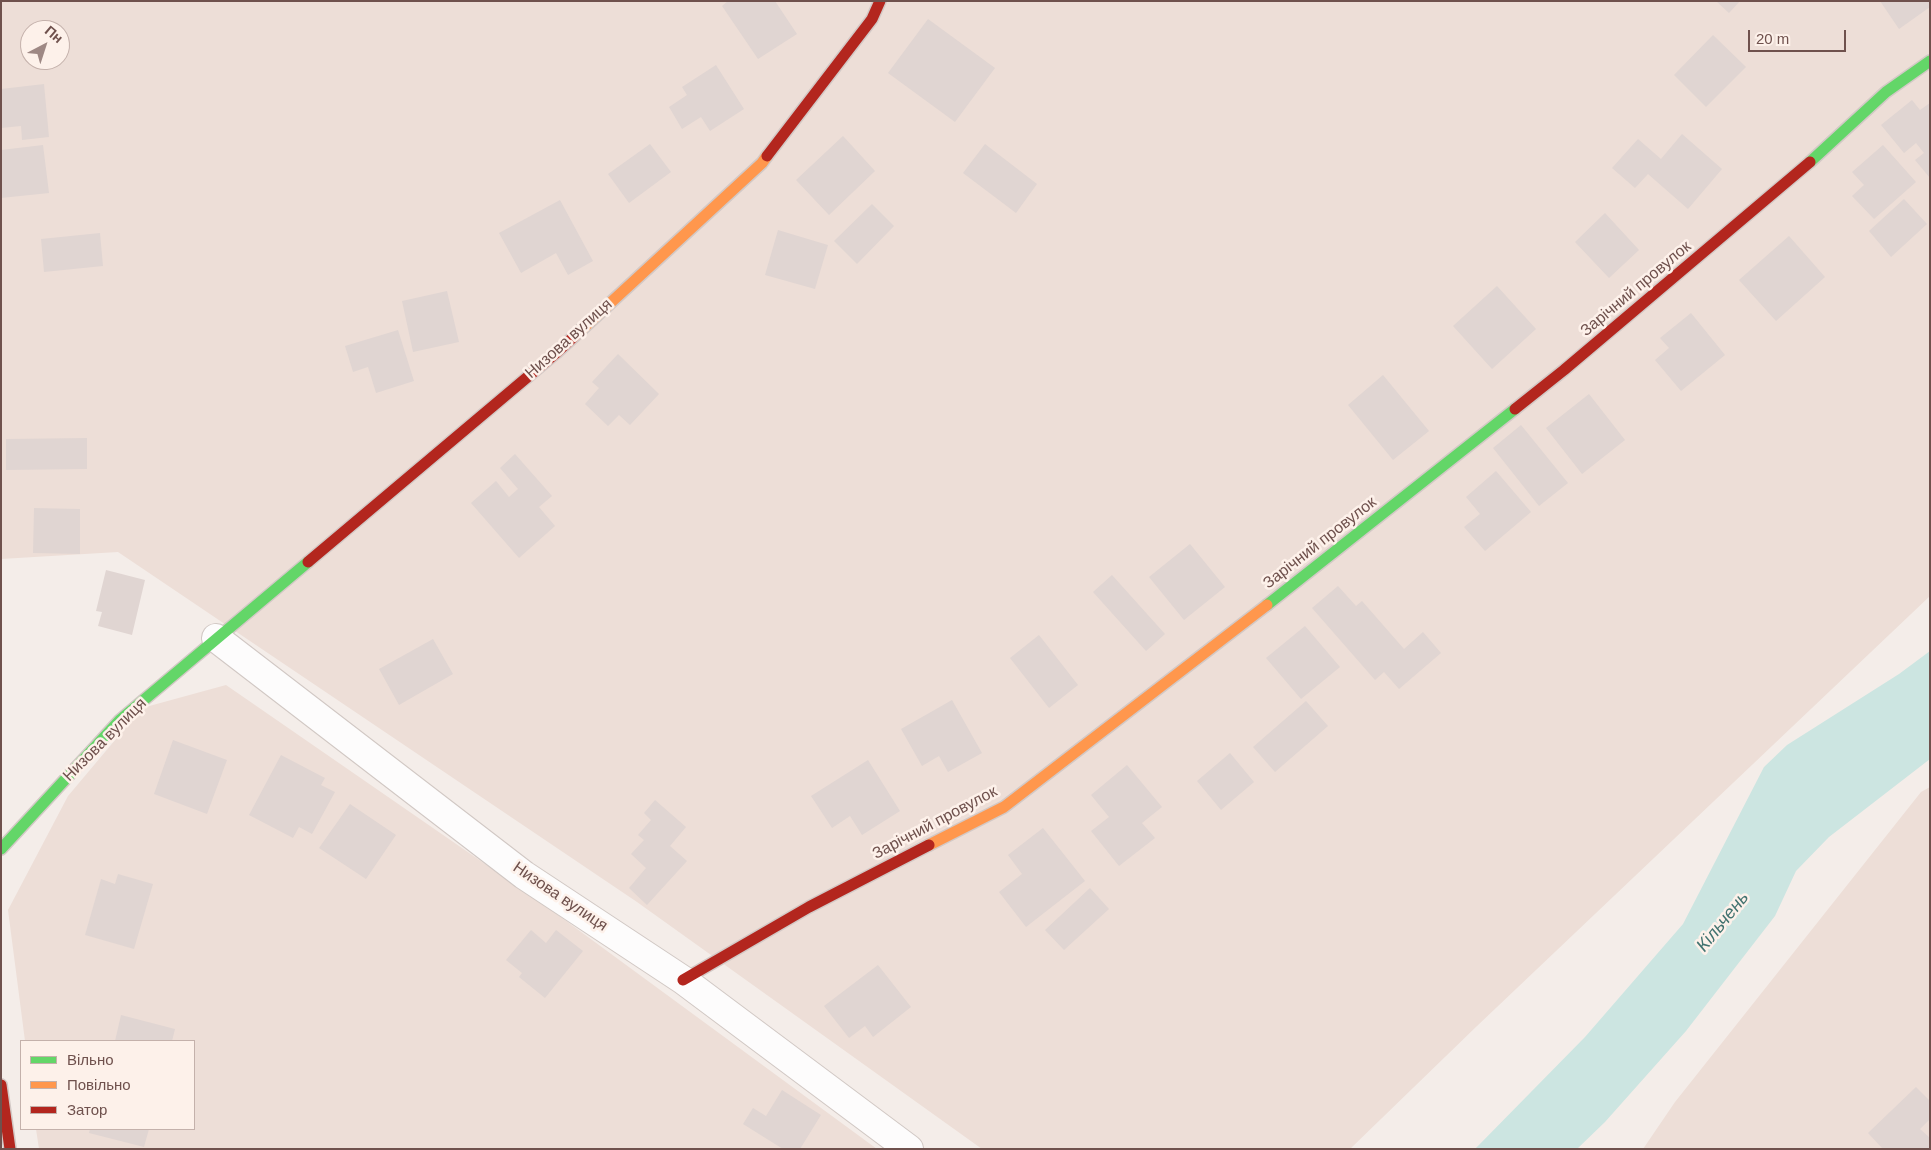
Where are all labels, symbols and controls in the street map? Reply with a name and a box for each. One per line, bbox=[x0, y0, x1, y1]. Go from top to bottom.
north arrow bbox=[20, 20, 70, 70]
scale bar bbox=[1751, 20, 1848, 52]
text: Пн bbox=[42, 22, 66, 46]
text: 20 m bbox=[1756, 30, 1789, 47]
street label: Зарічний провулок bbox=[1577, 237, 1695, 341]
street label: Низова вулиця bbox=[522, 295, 616, 383]
street label: Зарічний провулок bbox=[1260, 493, 1380, 593]
street label: Низова вулиця bbox=[59, 694, 151, 786]
street label: Зарічний провулок bbox=[869, 782, 1001, 864]
street label: Низова вулиця bbox=[509, 858, 611, 936]
water label: Кільчень bbox=[1692, 887, 1754, 957]
legend bbox=[20, 1040, 195, 1130]
text: Вільно bbox=[67, 1051, 114, 1068]
text: Повільно bbox=[67, 1076, 131, 1093]
text: Затор bbox=[67, 1101, 107, 1118]

